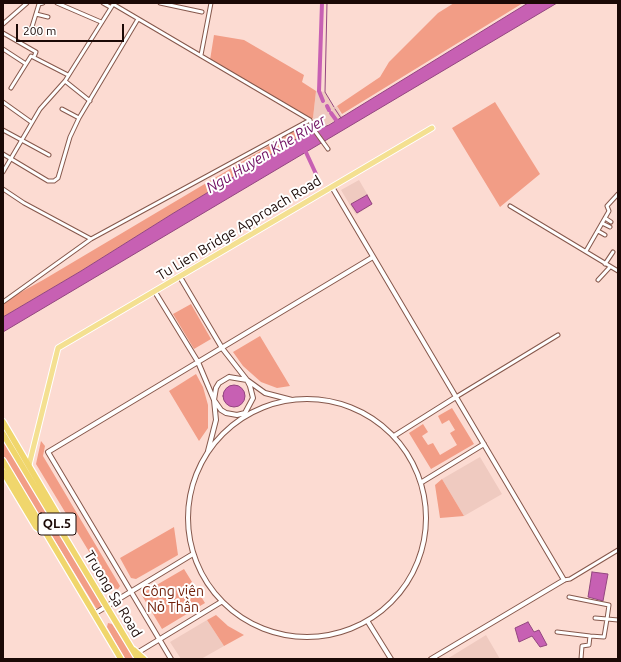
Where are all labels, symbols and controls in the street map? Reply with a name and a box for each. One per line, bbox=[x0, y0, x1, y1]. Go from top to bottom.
scale bar bbox=[18, 16, 126, 42]
text: 200 m bbox=[23, 24, 56, 37]
water label: Ngu Huyen Khe River bbox=[203, 111, 329, 197]
street label: Tu Lien Bridge Approach Road bbox=[154, 172, 324, 284]
road number: QL.5 bbox=[38, 513, 76, 535]
street label: Truong Sa Road bbox=[81, 548, 145, 640]
park label: Công viên Nỏ Thần bbox=[142, 583, 204, 616]

